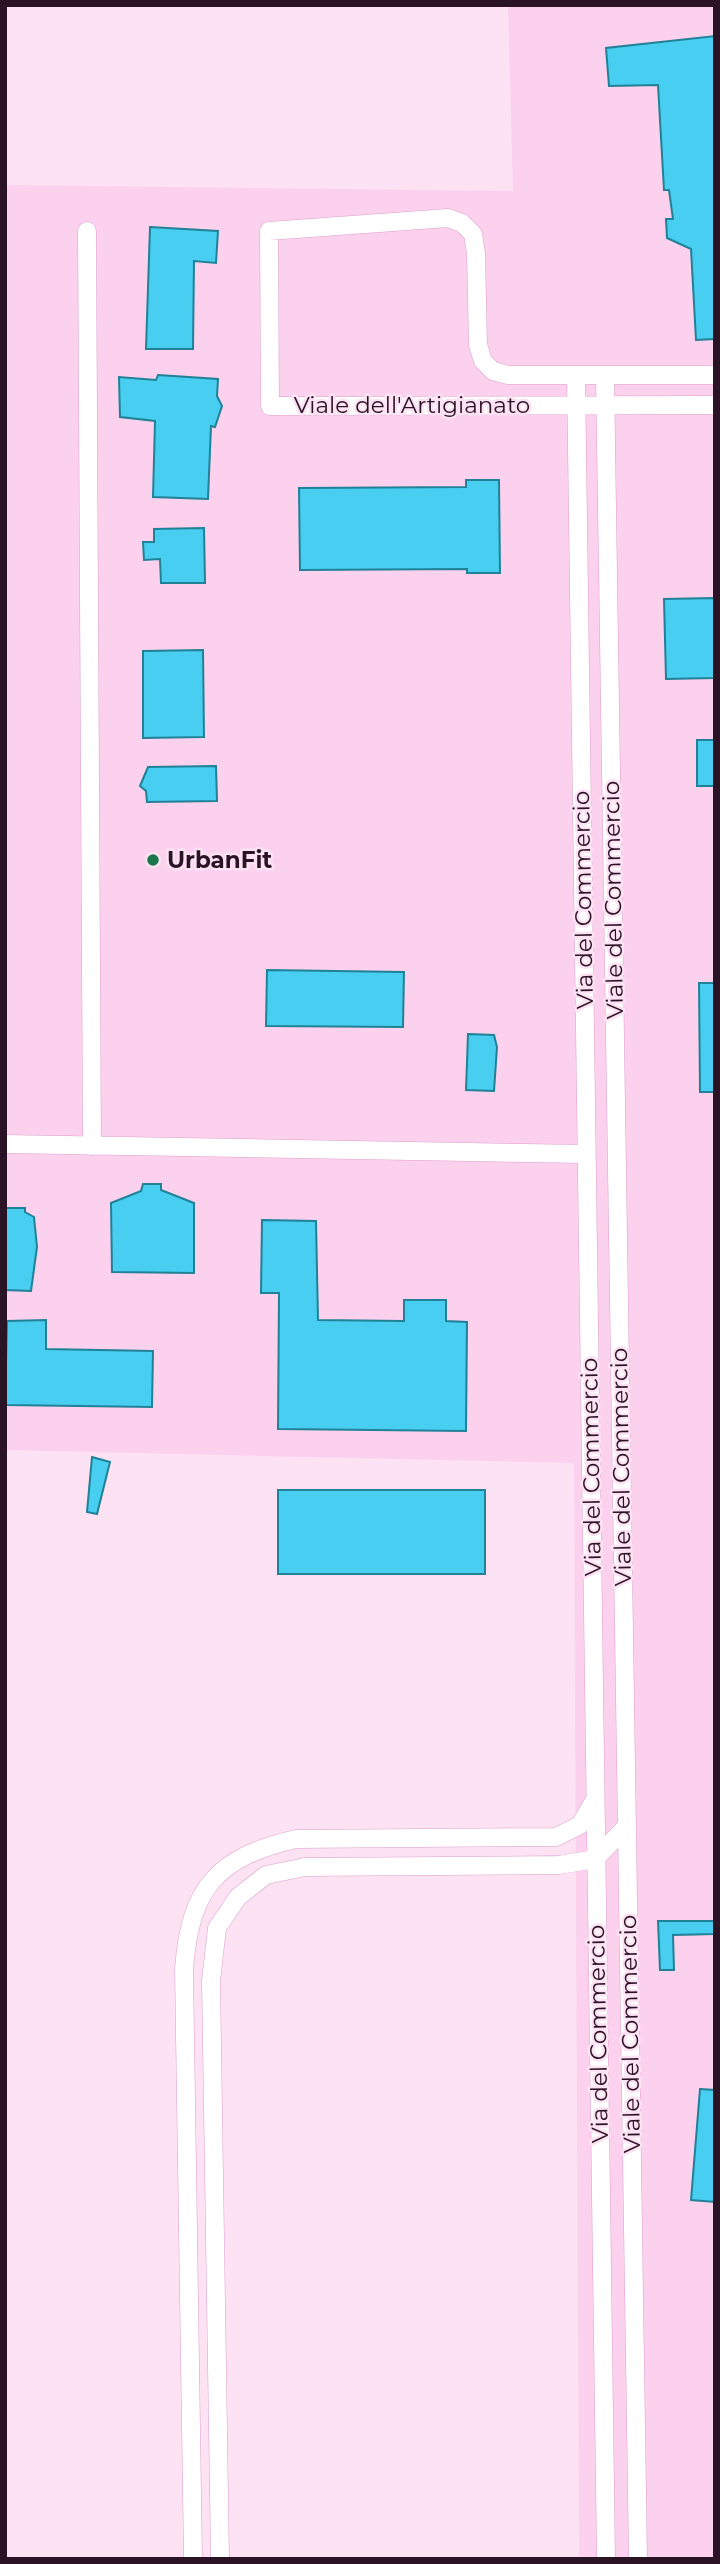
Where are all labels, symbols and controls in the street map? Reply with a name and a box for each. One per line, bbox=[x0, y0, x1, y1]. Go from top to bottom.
street label: Viale dell'Artigianato bbox=[294, 391, 530, 419]
street label: Viale del Commercio bbox=[597, 781, 629, 1019]
street label: Via del Commercio bbox=[567, 791, 599, 1009]
place label: UrbanFit bbox=[167, 846, 272, 874]
marker: UrbanFit bbox=[145, 852, 161, 868]
street label: Viale del Commercio bbox=[605, 1348, 637, 1586]
street label: Via del Commercio bbox=[575, 1358, 607, 1576]
street label: Viale del Commercio bbox=[614, 1915, 646, 2153]
street label: Via del Commercio bbox=[582, 1925, 614, 2143]

